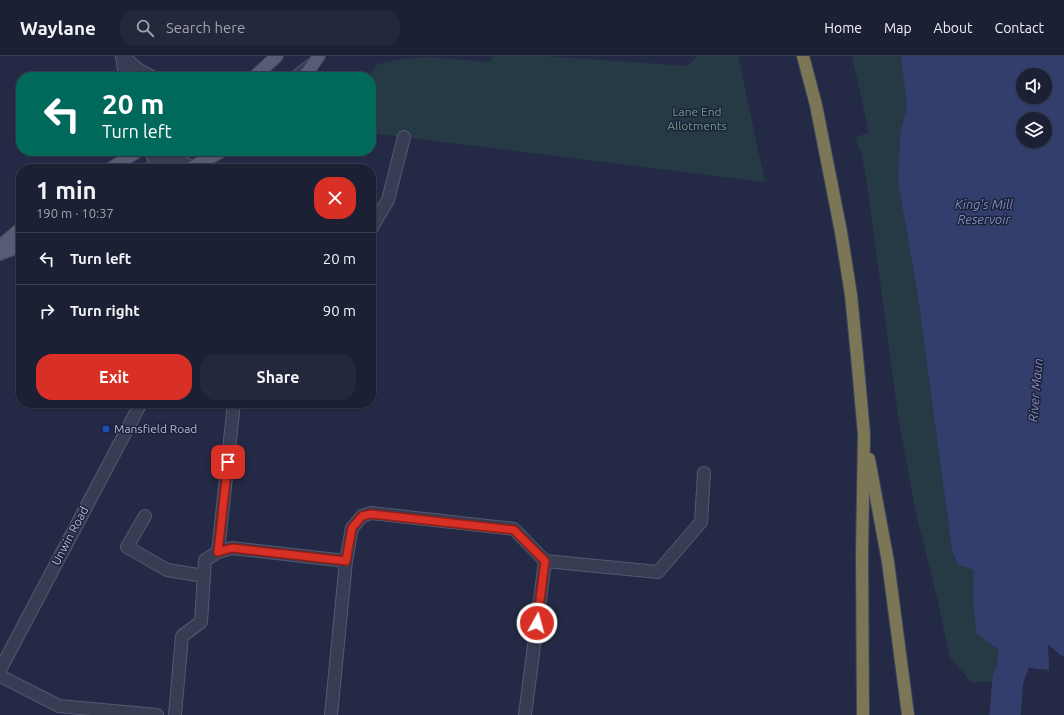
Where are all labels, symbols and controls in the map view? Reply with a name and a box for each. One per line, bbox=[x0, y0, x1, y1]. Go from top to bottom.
search box bbox=[120, 10, 400, 46]
text: Waylane bbox=[20, 17, 96, 39]
icon: search bbox=[134, 17, 156, 39]
text: Search here bbox=[166, 19, 245, 36]
text: Home bbox=[824, 20, 862, 36]
text: Map bbox=[884, 20, 912, 36]
text: About bbox=[934, 20, 973, 36]
text: Contact bbox=[995, 20, 1044, 36]
map controls bbox=[1016, 68, 1052, 148]
button: sound bbox=[1016, 68, 1052, 104]
icon: left bbox=[36, 88, 88, 140]
text: 20 m bbox=[102, 88, 164, 119]
park label: Lane End Allotments bbox=[667, 105, 727, 132]
button: layers bbox=[1016, 112, 1052, 148]
text: Turn left bbox=[102, 121, 172, 141]
text: 1 min bbox=[36, 177, 97, 204]
button: close bbox=[314, 177, 356, 219]
water label: King's Mill Reservoir bbox=[955, 197, 1014, 226]
text: 190 m · 10:37 bbox=[36, 206, 114, 220]
icon: left bbox=[36, 248, 58, 270]
text: Turn left bbox=[70, 250, 131, 267]
text: 20 m bbox=[323, 250, 356, 267]
icon: right bbox=[36, 300, 58, 322]
text: Turn right bbox=[70, 302, 140, 319]
text: 90 m bbox=[323, 302, 356, 319]
button: Exit bbox=[36, 354, 192, 400]
button: Share bbox=[200, 354, 356, 400]
water label: River Maun bbox=[1025, 357, 1045, 423]
place label: Mansfield Road bbox=[114, 422, 197, 435]
marker: Mansfield Road bbox=[101, 424, 111, 434]
pin bbox=[211, 445, 245, 479]
icon: arrive bbox=[217, 451, 239, 473]
street label: Unwin Road bbox=[49, 504, 90, 567]
position arrow bbox=[516, 602, 558, 644]

